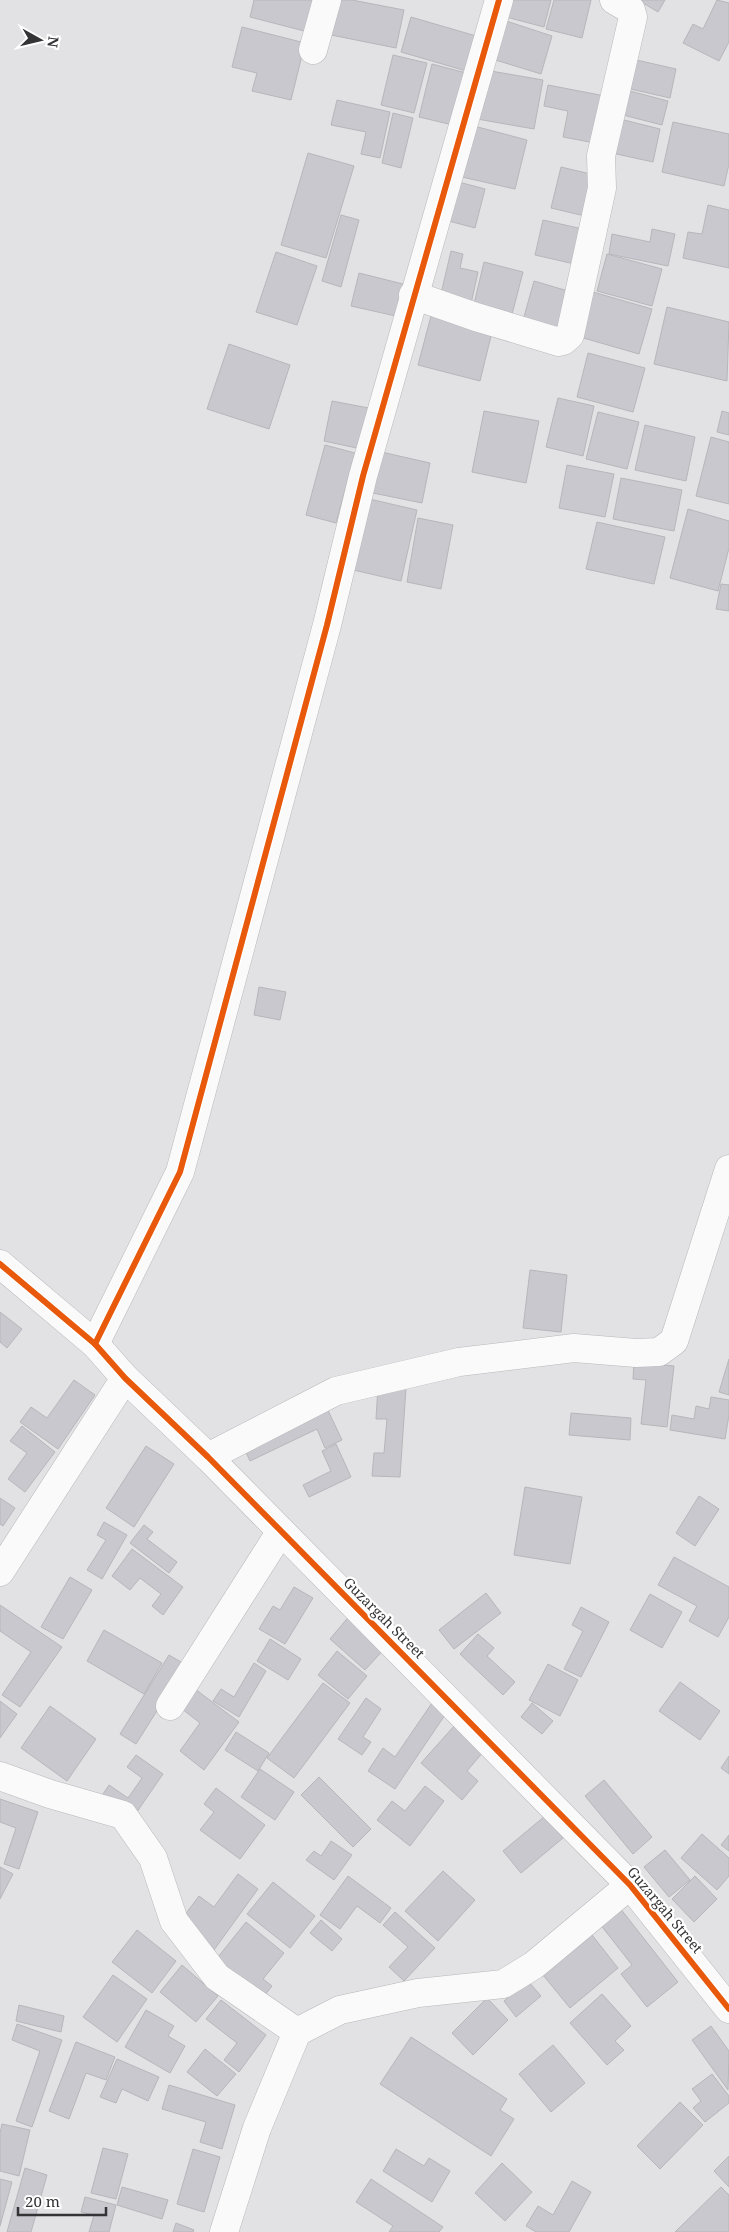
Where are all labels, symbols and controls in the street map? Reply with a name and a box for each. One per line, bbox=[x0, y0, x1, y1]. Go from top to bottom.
north arrow bbox=[15, 15, 65, 65]
text: N bbox=[43, 35, 64, 49]
street label: Guzargah Street bbox=[340, 1573, 429, 1662]
street label: Guzargah Street bbox=[624, 1862, 707, 1957]
scale bar bbox=[18, 2184, 105, 2216]
text: 20 m bbox=[25, 2191, 60, 2211]

